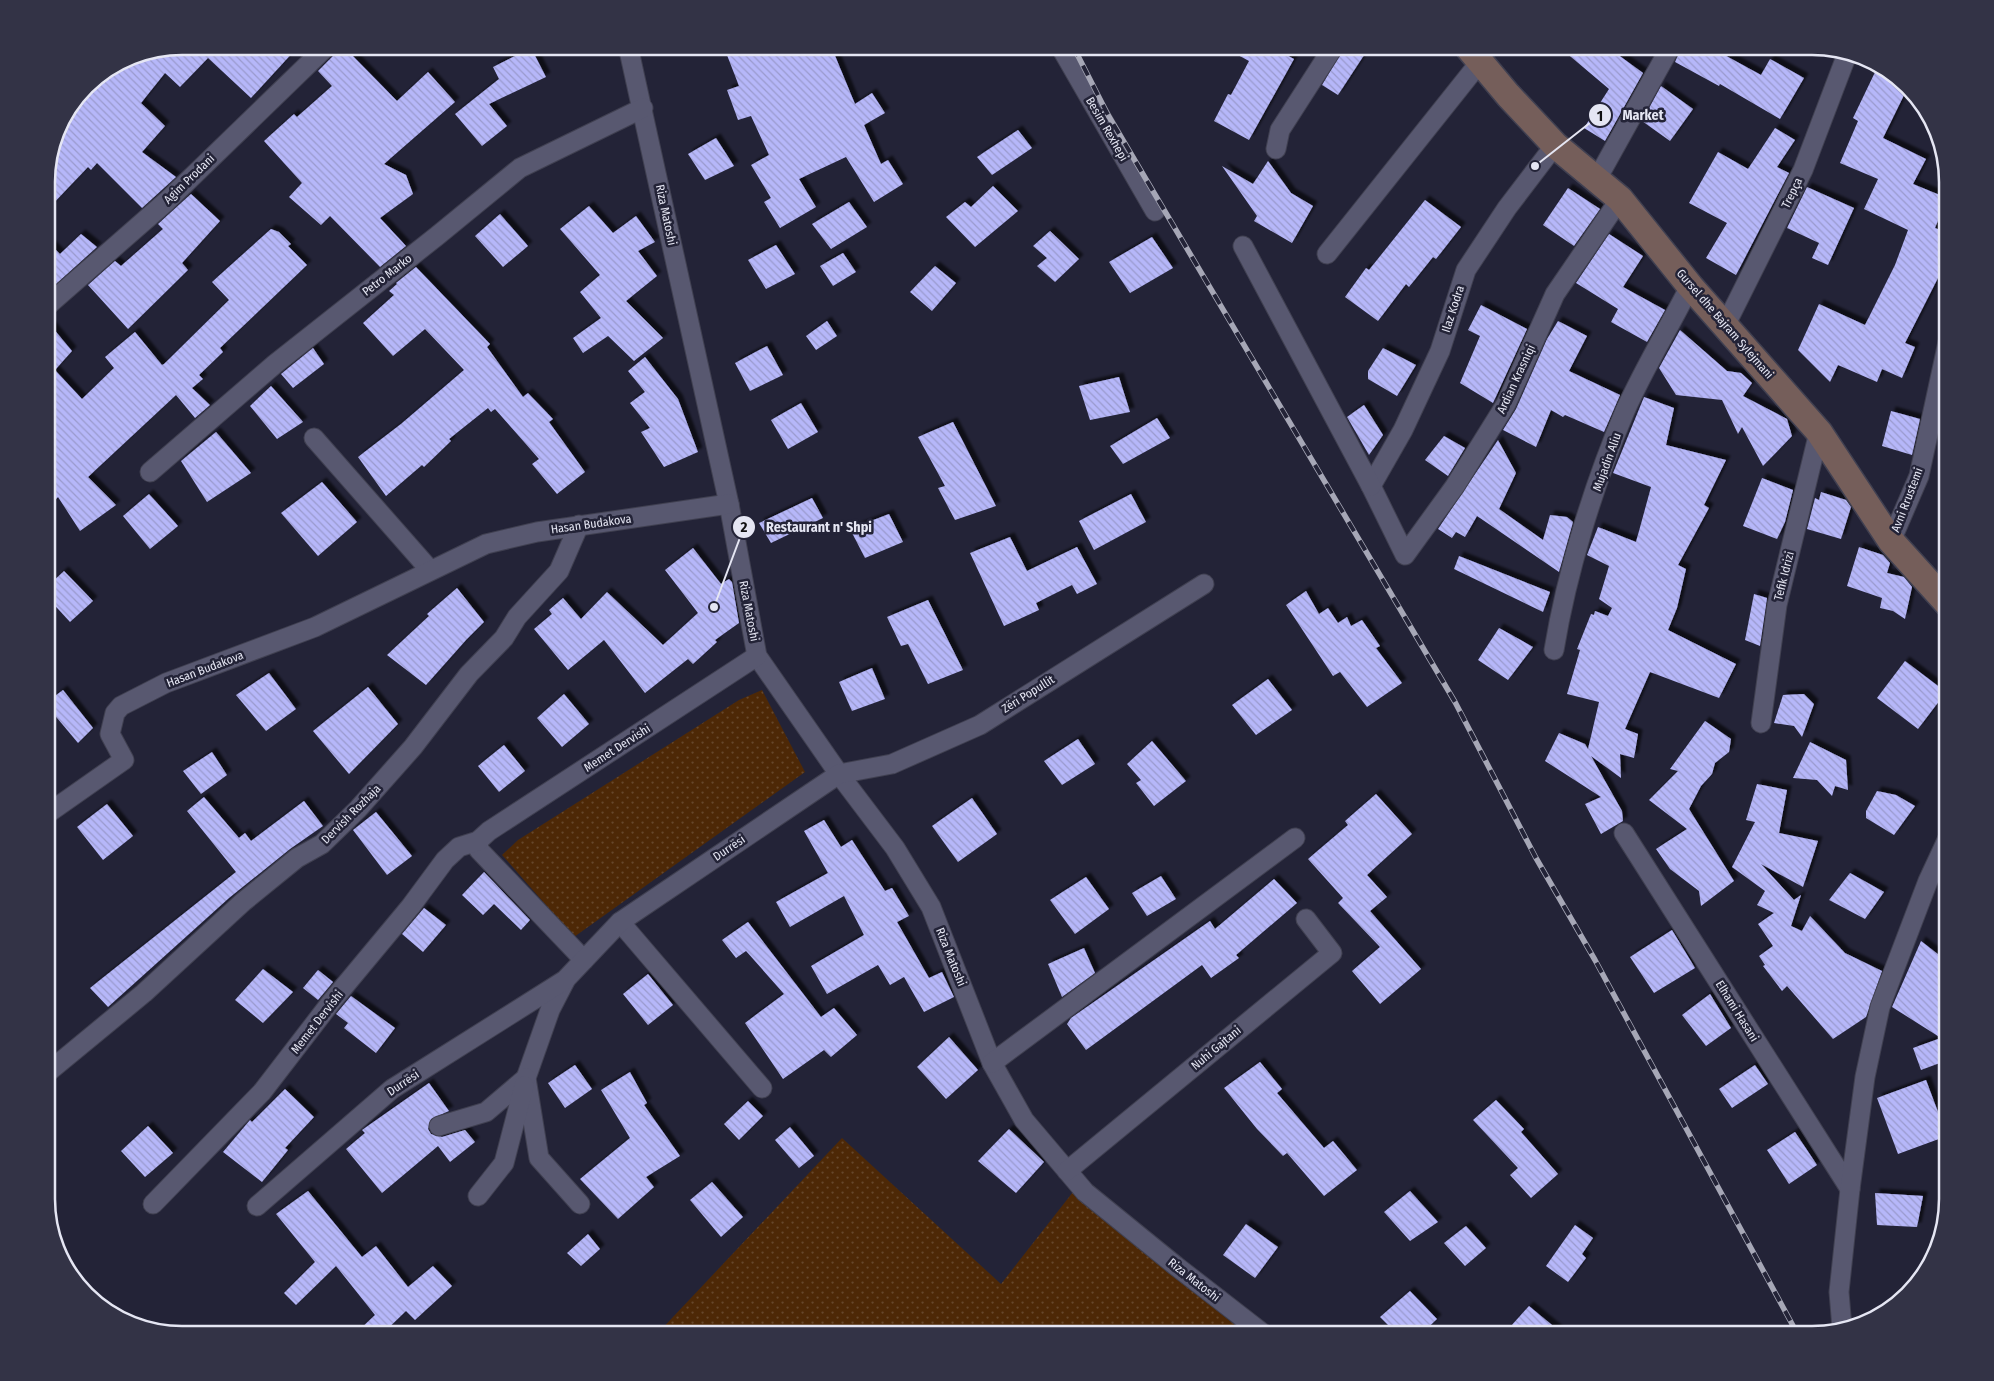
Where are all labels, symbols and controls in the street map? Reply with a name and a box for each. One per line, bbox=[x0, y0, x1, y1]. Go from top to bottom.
street label: Besim Rexhepi bbox=[1083, 94, 1131, 164]
callout: Market bbox=[1587, 101, 1673, 130]
text: 1 bbox=[1597, 107, 1603, 125]
text: Market bbox=[1622, 107, 1665, 124]
street label: Agim Prodani bbox=[161, 151, 217, 207]
street label: Trepça bbox=[1779, 175, 1805, 211]
street label: Riza Matoshi bbox=[653, 183, 679, 247]
street label: Petro Marko bbox=[359, 251, 415, 299]
street label: Gursel dhe Bajram Sylejmani bbox=[1674, 266, 1776, 382]
street label: Ilaz Kodra bbox=[1439, 284, 1467, 334]
street label: Ardian Krasniqi bbox=[1494, 342, 1538, 416]
street label: Mujadin Aliu bbox=[1590, 431, 1624, 493]
street label: Avni Rrustemi bbox=[1888, 466, 1926, 534]
street label: Hasan Budakova bbox=[550, 511, 632, 537]
callout: Restaurant n' Shpi bbox=[732, 512, 882, 541]
text: 2 bbox=[740, 518, 748, 536]
text: Restaurant n' Shpi bbox=[766, 519, 872, 536]
street label: Tefik Idrizi bbox=[1771, 550, 1797, 602]
street label: Riza Matoshi bbox=[736, 579, 762, 643]
street label: Hasan Budakova bbox=[165, 648, 245, 690]
street label: Zëri Popullit bbox=[999, 672, 1057, 716]
street label: Memet Dervishi bbox=[581, 721, 653, 775]
street label: Dervish Rozhaja bbox=[318, 781, 384, 847]
street label: Durrësi bbox=[710, 832, 748, 864]
street label: Riza Matoshi bbox=[933, 926, 969, 988]
street label: Elhami Hasani bbox=[1713, 978, 1761, 1044]
street label: Memet Dervishi bbox=[288, 988, 346, 1056]
street label: Nuhi Gajtani bbox=[1188, 1023, 1244, 1073]
street label: Durrësi bbox=[384, 1067, 422, 1099]
street label: Riza Matoshi bbox=[1165, 1255, 1223, 1305]

